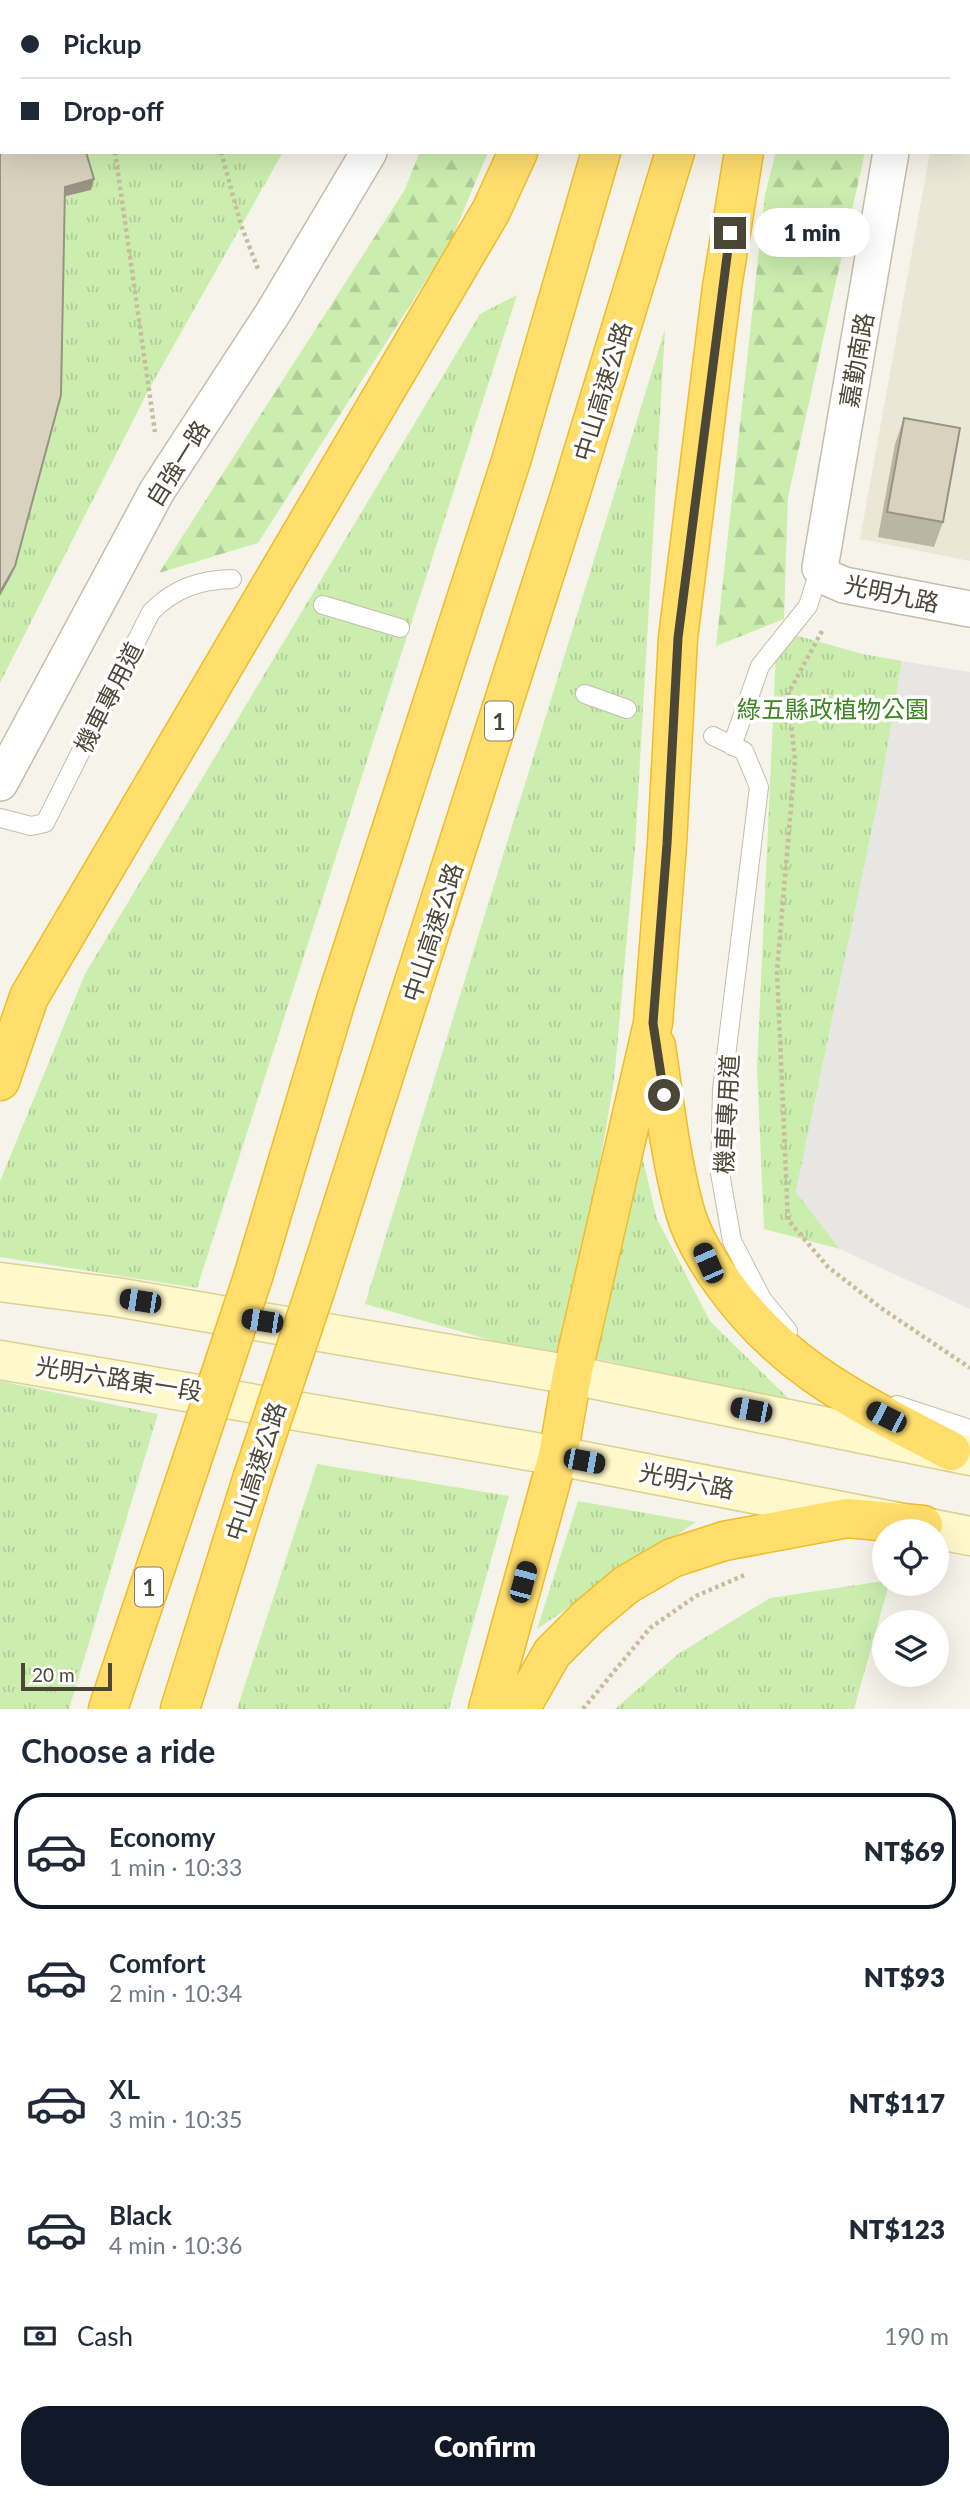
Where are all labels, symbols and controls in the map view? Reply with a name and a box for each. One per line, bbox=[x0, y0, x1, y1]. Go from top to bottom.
text: Pickup bbox=[63, 28, 142, 60]
text: Drop-off bbox=[63, 95, 164, 127]
callout: 1 min bbox=[754, 208, 870, 258]
route end bbox=[714, 217, 746, 249]
text: 1 min bbox=[783, 218, 841, 246]
street label: 嘉勤南路 bbox=[833, 310, 879, 410]
street label: 中山高速公路 bbox=[567, 318, 637, 464]
street label: 自強一路 bbox=[139, 415, 215, 511]
street label: 光明九路 bbox=[842, 569, 942, 617]
street label: 機車專用道 bbox=[68, 637, 148, 757]
park label: 綠五縣政植物公園 bbox=[737, 694, 929, 723]
road number: 1 bbox=[485, 702, 513, 740]
street label: 中山高速公路 bbox=[396, 859, 468, 1005]
street label: 機車專用道 bbox=[708, 1053, 744, 1175]
route start bbox=[648, 1079, 680, 1111]
car bbox=[690, 1240, 727, 1286]
car bbox=[118, 1287, 163, 1315]
car bbox=[240, 1307, 285, 1335]
street label: 光明六路東一段 bbox=[34, 1351, 204, 1405]
car bbox=[729, 1396, 774, 1424]
street label: 中山高速公路 bbox=[219, 1398, 291, 1544]
car bbox=[863, 1398, 910, 1436]
car bbox=[562, 1447, 607, 1475]
street label: 光明六路 bbox=[637, 1457, 737, 1503]
map controls bbox=[872, 1519, 949, 1687]
button: locate bbox=[872, 1519, 949, 1596]
car bbox=[508, 1559, 539, 1605]
road number: 1 bbox=[135, 1568, 163, 1606]
button: layers bbox=[872, 1610, 949, 1687]
scale bar bbox=[21, 1660, 112, 1692]
text: 20 m bbox=[32, 1663, 75, 1686]
text: Choose a ride bbox=[21, 1731, 215, 1770]
icon: car bbox=[25, 1820, 88, 1883]
text: Economy bbox=[109, 1821, 215, 1853]
text: NT$69 bbox=[864, 1835, 945, 1867]
text: 1 min · 10:33 bbox=[109, 1853, 242, 1881]
icon: car bbox=[25, 1946, 88, 2009]
text: Comfort bbox=[109, 1947, 206, 1979]
text: NT$93 bbox=[864, 1961, 945, 1993]
text: 2 min · 10:34 bbox=[109, 1979, 242, 2007]
icon: car bbox=[25, 2072, 88, 2135]
text: XL bbox=[109, 2073, 140, 2105]
text: NT$117 bbox=[849, 2087, 945, 2119]
text: 3 min · 10:35 bbox=[109, 2105, 242, 2133]
icon: car bbox=[25, 2198, 88, 2261]
text: Black bbox=[109, 2199, 172, 2231]
text: NT$123 bbox=[849, 2213, 945, 2245]
text: 4 min · 10:36 bbox=[109, 2231, 242, 2259]
icon: cash bbox=[21, 2317, 59, 2355]
text: Cash bbox=[77, 2320, 133, 2352]
text: 190 m bbox=[884, 2322, 949, 2350]
button: Confirm bbox=[21, 2406, 949, 2486]

